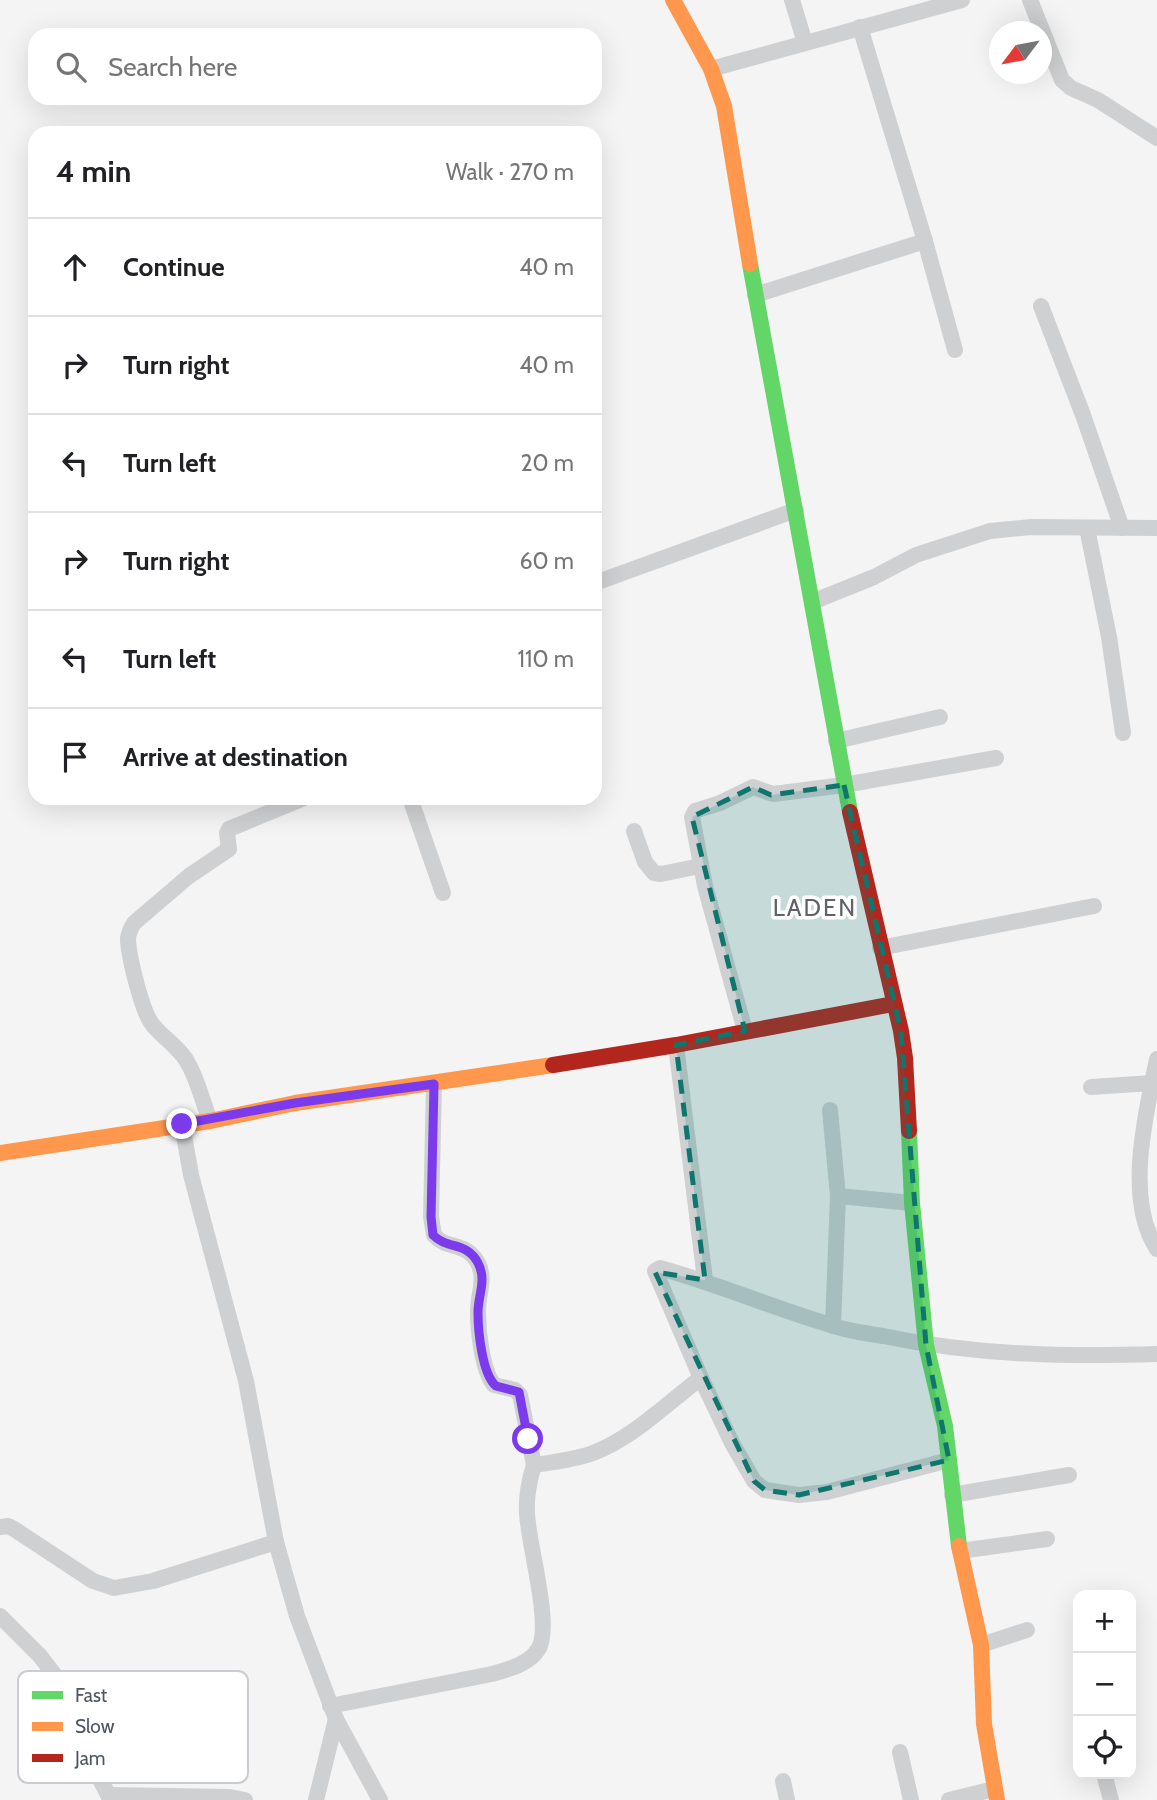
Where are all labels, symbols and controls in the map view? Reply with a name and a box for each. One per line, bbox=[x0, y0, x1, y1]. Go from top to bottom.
north arrow bbox=[989, 21, 1052, 84]
search box bbox=[28, 28, 602, 105]
icon: search bbox=[52, 48, 90, 86]
text: Search here bbox=[108, 51, 237, 83]
text: 4 min bbox=[56, 153, 131, 190]
text: Walk · 270 m bbox=[446, 158, 574, 186]
icon: ahead bbox=[56, 248, 94, 286]
text: Continue bbox=[123, 251, 225, 283]
text: 40 m bbox=[519, 253, 574, 281]
icon: right bbox=[56, 346, 94, 384]
text: Turn right bbox=[123, 349, 229, 381]
text: 40 m bbox=[519, 351, 574, 379]
icon: left bbox=[56, 444, 94, 482]
text: Turn left bbox=[123, 447, 216, 479]
text: 20 m bbox=[521, 449, 574, 477]
icon: right bbox=[56, 542, 94, 580]
text: Turn right bbox=[123, 545, 229, 577]
text: 60 m bbox=[520, 547, 574, 575]
icon: left bbox=[56, 640, 94, 678]
text: Turn left bbox=[123, 643, 216, 675]
text: 110 m bbox=[518, 645, 574, 673]
icon: arrive bbox=[56, 738, 94, 776]
text: Arrive at destination bbox=[123, 741, 348, 773]
district label: LADEN bbox=[773, 893, 857, 922]
route end bbox=[166, 1108, 197, 1139]
route start bbox=[512, 1423, 543, 1454]
map controls bbox=[1073, 1590, 1136, 1779]
button: + bbox=[1073, 1590, 1136, 1653]
button: − bbox=[1073, 1653, 1136, 1716]
legend bbox=[18, 1671, 248, 1783]
text: Fast bbox=[75, 1684, 108, 1707]
text: Slow bbox=[75, 1715, 115, 1738]
button: locate bbox=[1073, 1716, 1136, 1779]
text: Jam bbox=[74, 1747, 105, 1770]

